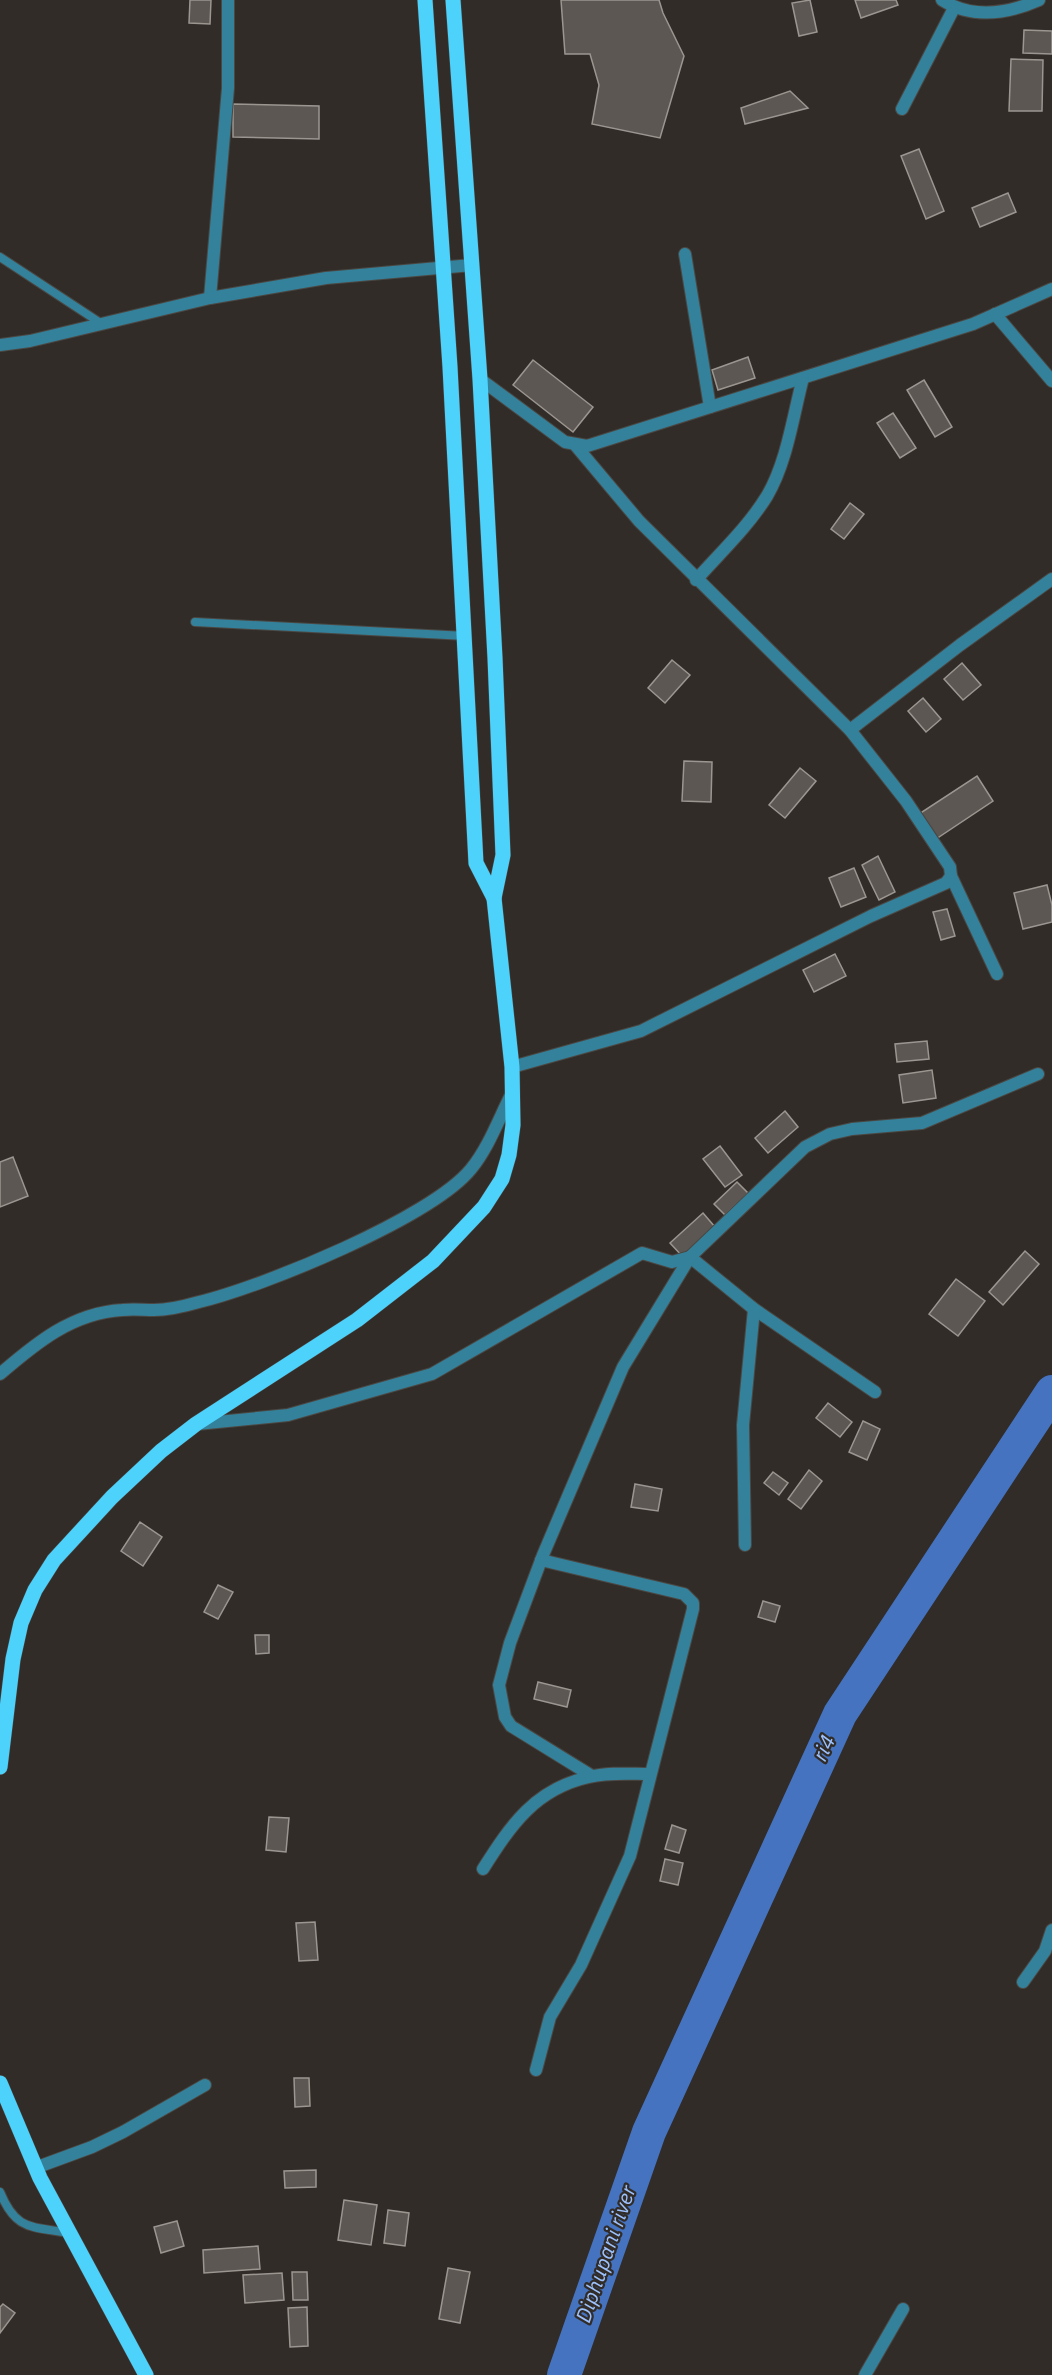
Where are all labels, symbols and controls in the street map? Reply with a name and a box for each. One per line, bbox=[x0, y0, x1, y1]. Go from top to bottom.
water label: ri4 bbox=[805, 1730, 841, 1765]
water label: Diphupani river bbox=[569, 2180, 642, 2326]

